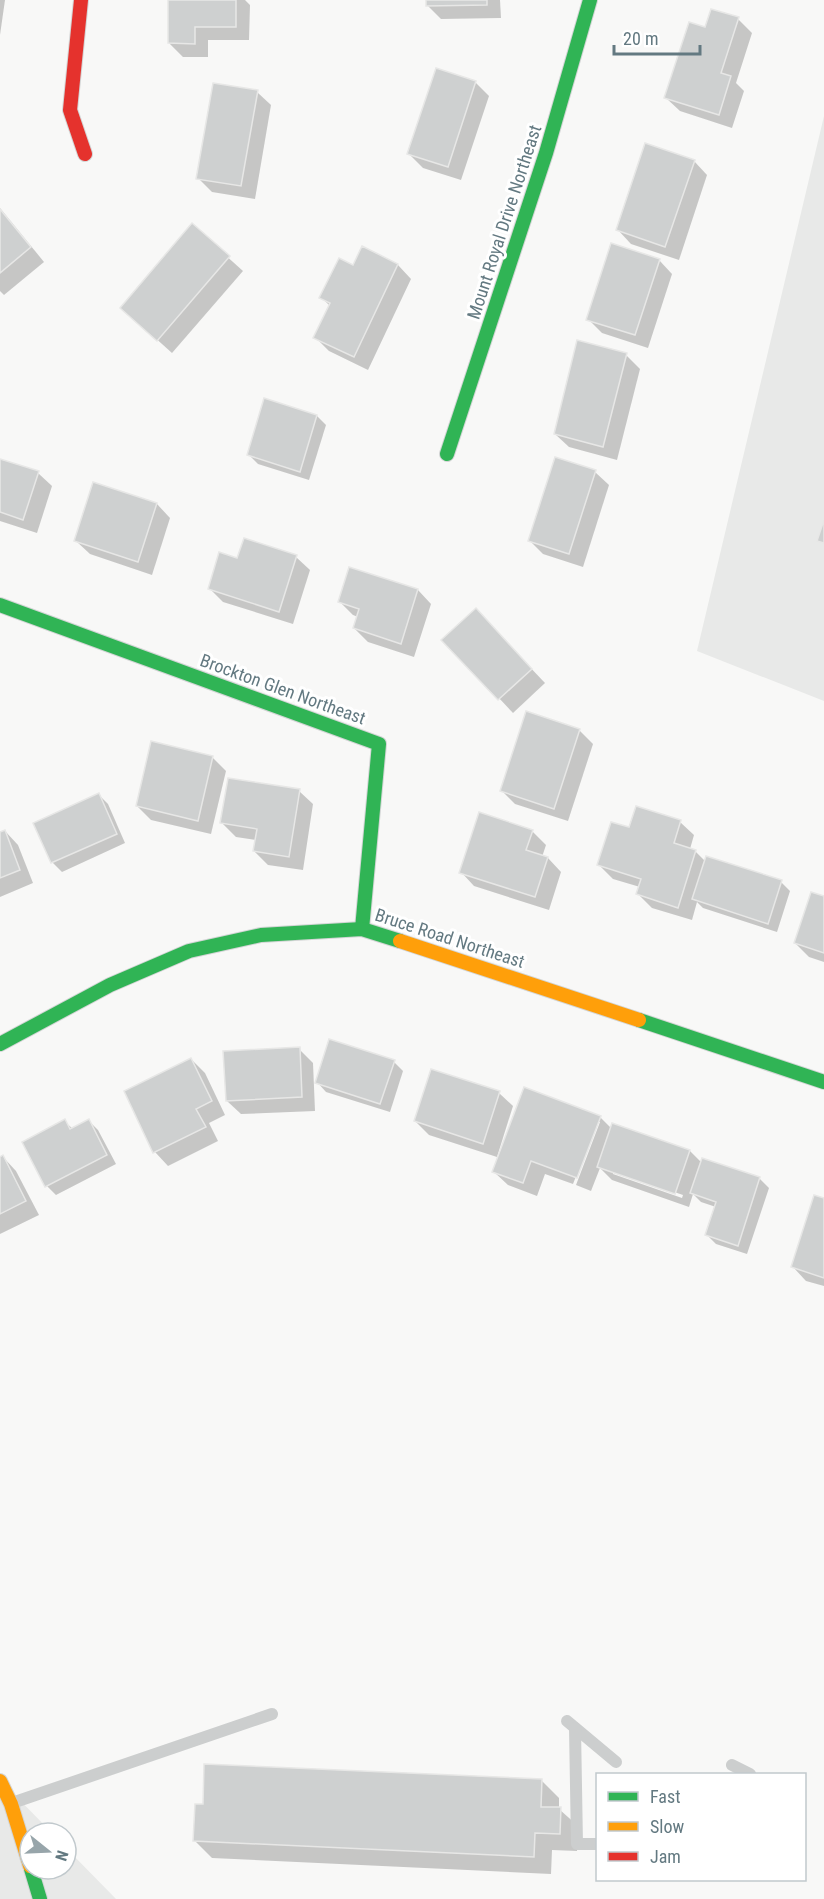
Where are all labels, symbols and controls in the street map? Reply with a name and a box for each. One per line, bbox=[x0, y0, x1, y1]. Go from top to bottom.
scale bar bbox=[614, 18, 700, 56]
text: 20 m bbox=[623, 28, 658, 49]
street label: Mount Royal Drive Northeast bbox=[463, 122, 545, 322]
street label: Brockton Glen Northeast bbox=[197, 649, 369, 729]
street label: Bruce Road Northeast bbox=[373, 904, 527, 972]
legend bbox=[596, 1773, 806, 1881]
text: Fast bbox=[650, 1786, 681, 1807]
text: Slow bbox=[650, 1816, 685, 1837]
north arrow bbox=[18, 1821, 78, 1881]
text: Jam bbox=[650, 1846, 681, 1867]
text: N bbox=[51, 1848, 72, 1863]

